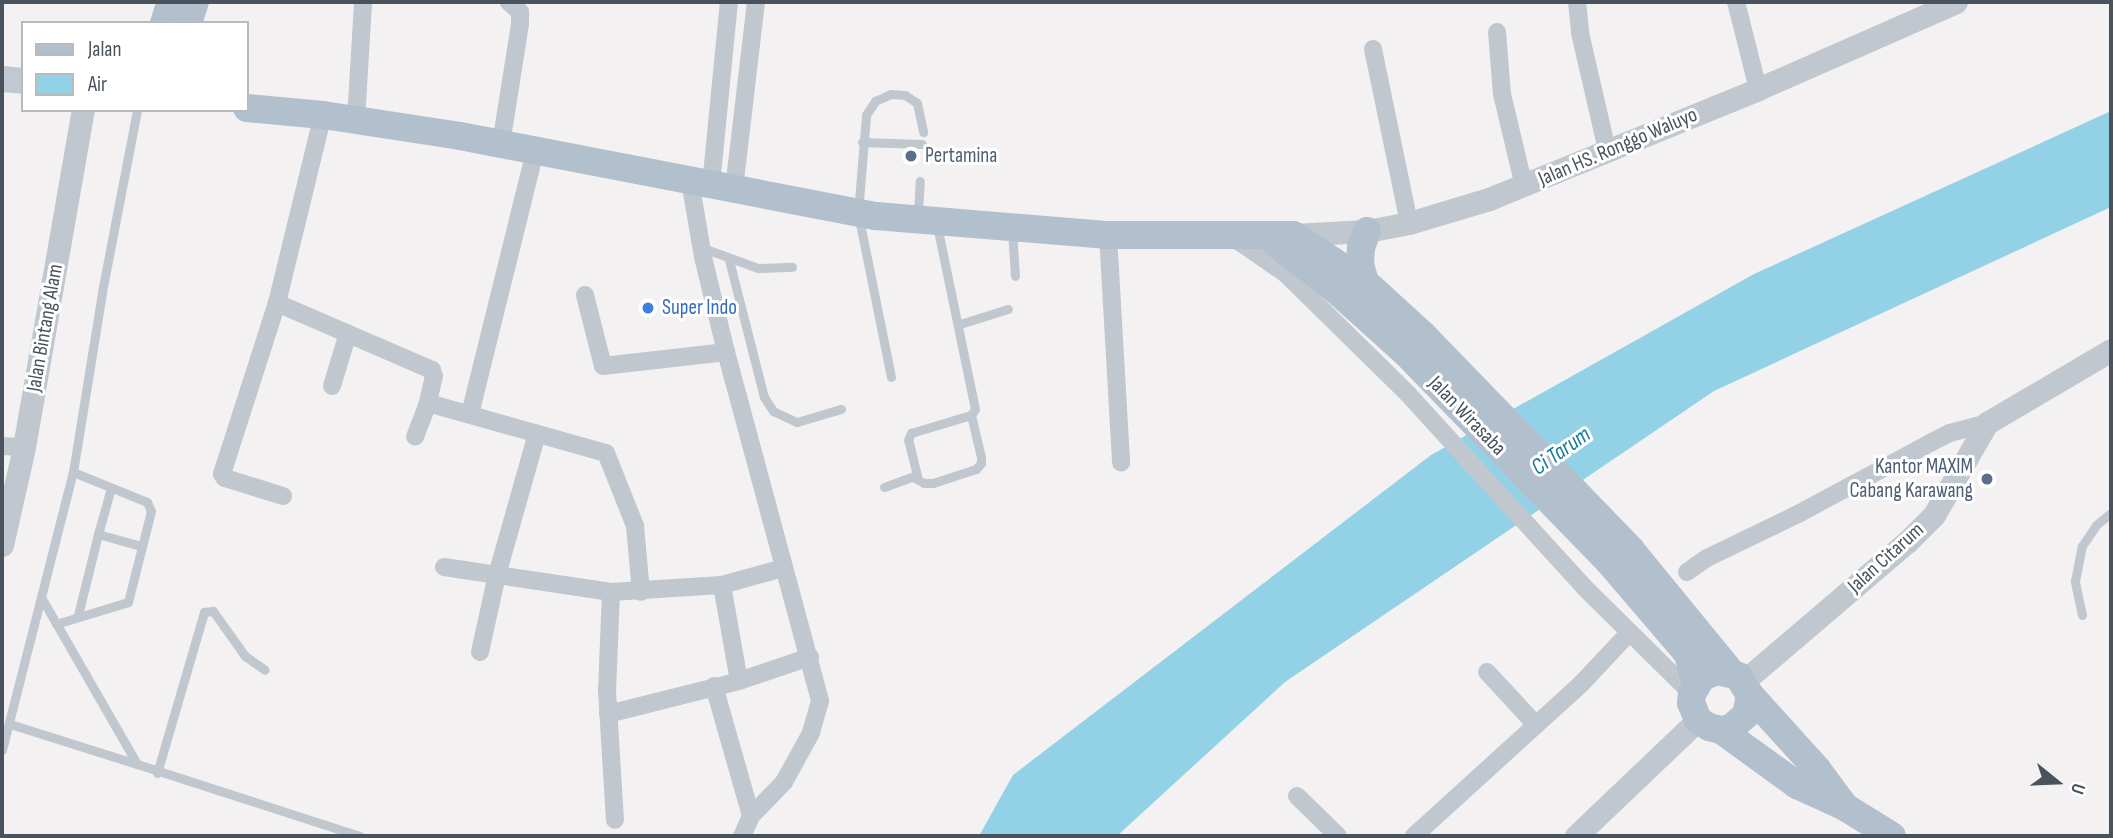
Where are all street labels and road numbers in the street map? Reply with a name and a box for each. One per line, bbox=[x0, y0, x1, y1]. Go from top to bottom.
street label: Jalan HS. Ronggo Waluyo bbox=[1535, 102, 1701, 192]
street label: Jalan Bintang Alam bbox=[21, 262, 69, 394]
street label: Jalan Wirasaba bbox=[1423, 371, 1511, 461]
street label: Jalan Citarum bbox=[1843, 517, 1929, 599]

